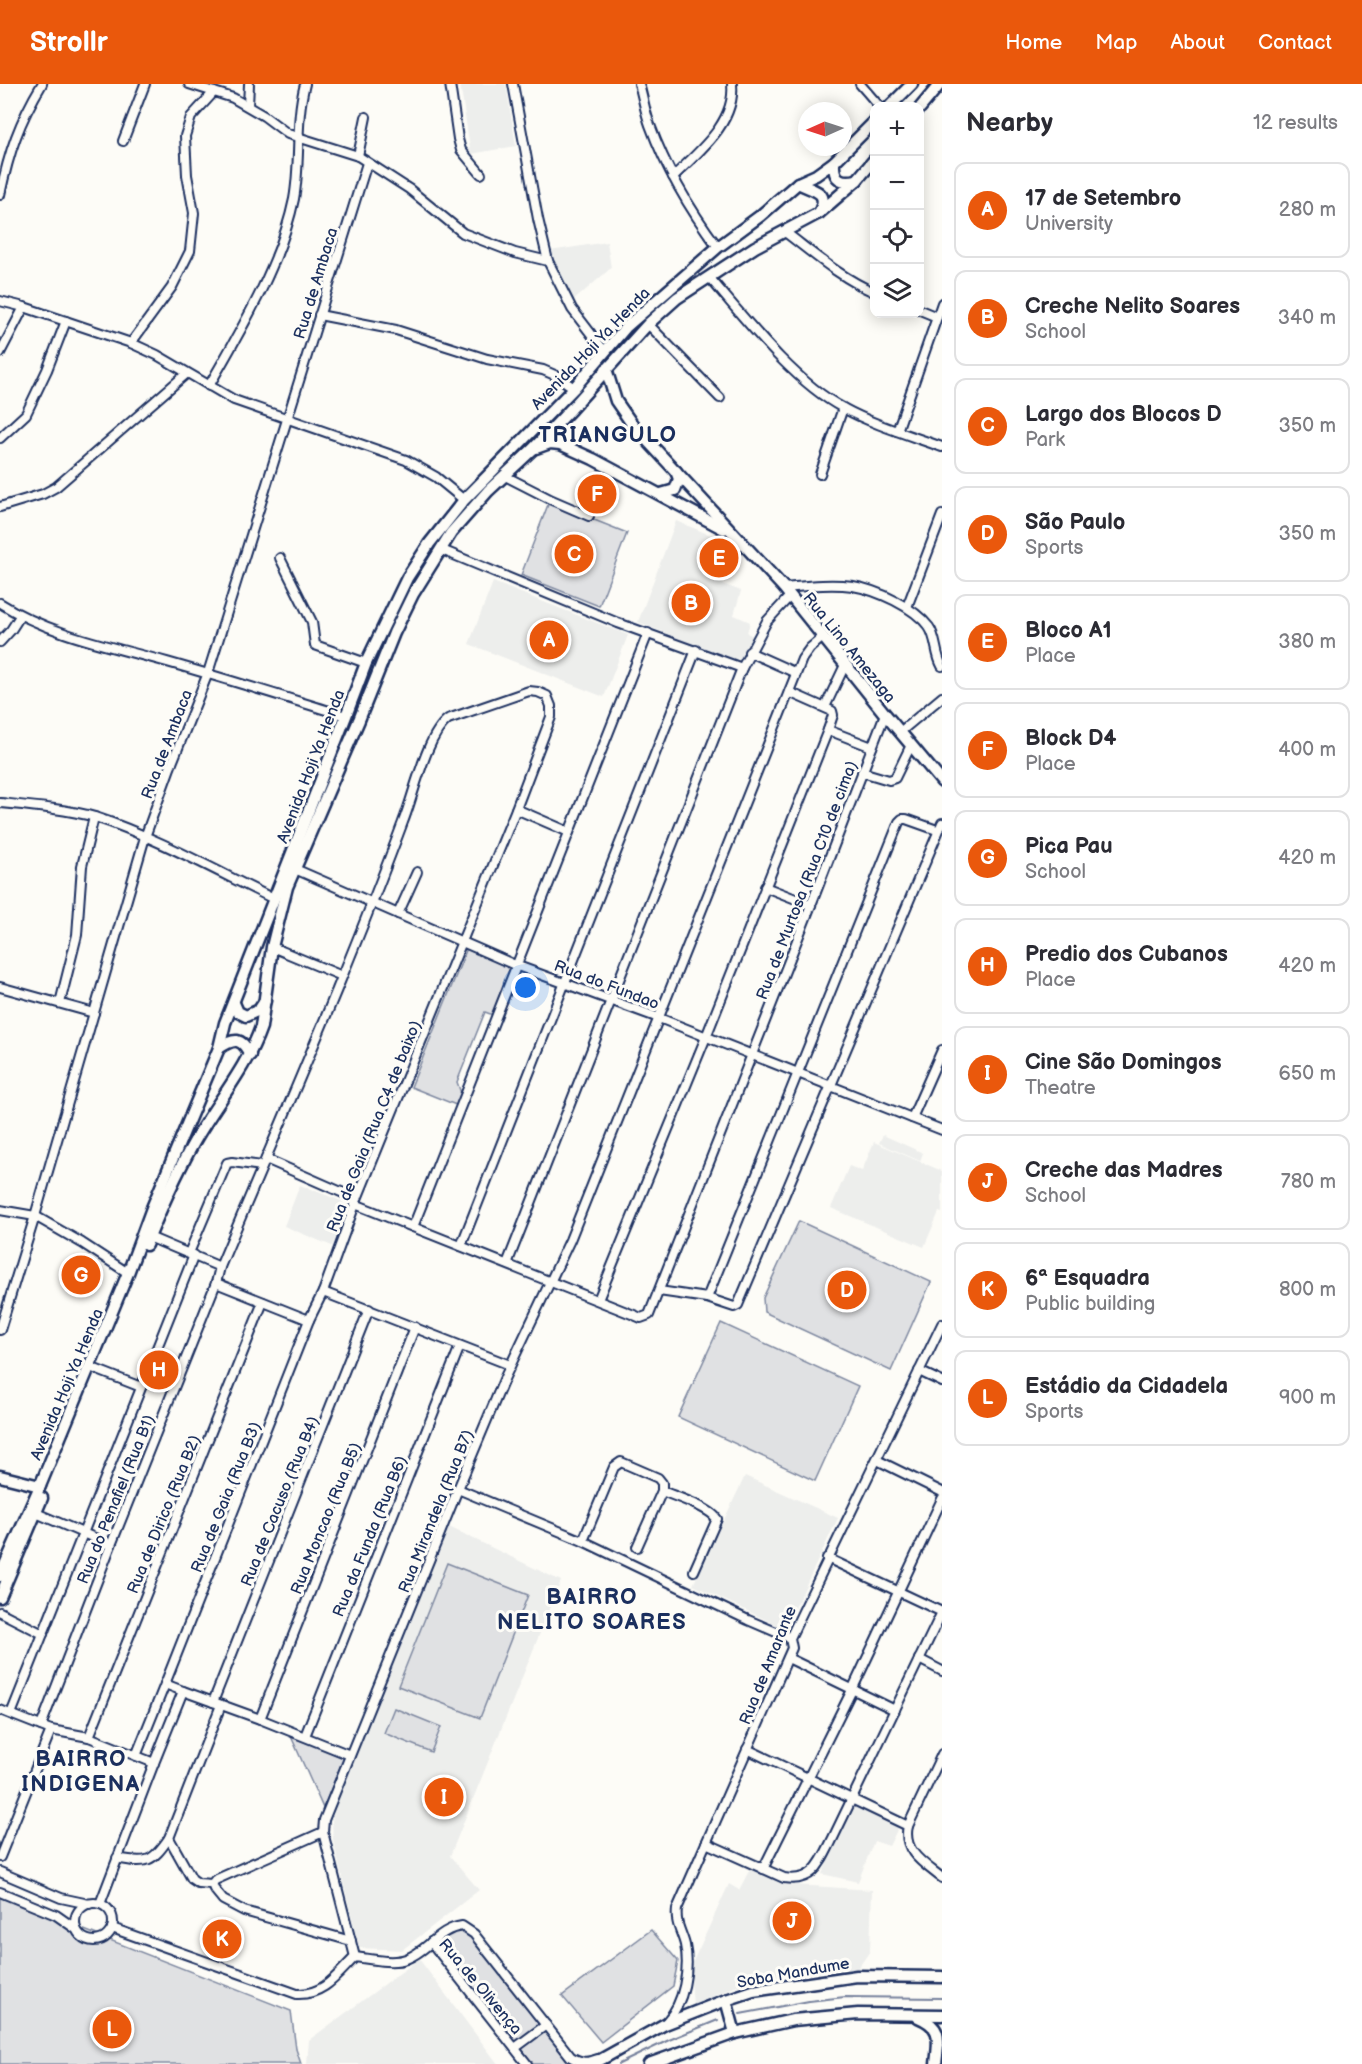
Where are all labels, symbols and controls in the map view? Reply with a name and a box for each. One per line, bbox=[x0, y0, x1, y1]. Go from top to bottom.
text: Strollr bbox=[30, 26, 108, 59]
text: Home bbox=[1005, 30, 1062, 55]
text: Map bbox=[1095, 30, 1137, 55]
text: About bbox=[1170, 30, 1225, 55]
text: Contact bbox=[1258, 30, 1332, 55]
north arrow bbox=[798, 102, 852, 156]
map controls bbox=[870, 102, 924, 318]
button: + bbox=[870, 102, 924, 156]
text: Nearby bbox=[966, 108, 1053, 139]
text: 12 results bbox=[1253, 111, 1338, 135]
button: − bbox=[870, 156, 924, 210]
text: 17 de Setembro bbox=[1025, 185, 1181, 212]
text: A bbox=[981, 198, 994, 222]
text: 280 m bbox=[1279, 198, 1336, 222]
button: locate bbox=[870, 210, 924, 264]
text: University bbox=[1025, 212, 1113, 236]
street label: Rua de Ambaca bbox=[290, 225, 342, 341]
button: layers bbox=[870, 264, 924, 318]
street label: Avenida Hoji Ya Henda bbox=[528, 284, 654, 414]
text: Creche Nelito Soares bbox=[1025, 293, 1240, 320]
text: B bbox=[980, 306, 995, 330]
text: 340 m bbox=[1278, 306, 1336, 330]
text: School bbox=[1025, 320, 1086, 344]
text: Largo dos Blocos D bbox=[1025, 401, 1222, 428]
text: C bbox=[980, 414, 995, 438]
text: 350 m bbox=[1279, 414, 1336, 438]
district label: TRIANGULO bbox=[539, 422, 677, 449]
text: Park bbox=[1025, 428, 1065, 452]
pin: F bbox=[578, 472, 616, 516]
text: São Paulo bbox=[1025, 509, 1125, 536]
text: D bbox=[981, 522, 994, 546]
text: 350 m bbox=[1279, 522, 1336, 546]
pin: C bbox=[554, 532, 594, 576]
pin: E bbox=[700, 536, 738, 580]
text: Sports bbox=[1025, 536, 1083, 560]
pin: B bbox=[672, 580, 710, 626]
street label: Rua Lino Amezaga bbox=[799, 589, 899, 707]
text: Bloco A1 bbox=[1025, 617, 1112, 644]
pin: A bbox=[530, 618, 568, 662]
text: E bbox=[981, 630, 994, 654]
text: 380 m bbox=[1278, 630, 1336, 654]
text: Place bbox=[1025, 644, 1076, 668]
street label: Rua de Ambaca bbox=[138, 687, 197, 802]
street label: Avenida Hoji Ya Henda bbox=[273, 687, 349, 846]
text: Block D4 bbox=[1025, 725, 1116, 752]
text: F bbox=[981, 738, 994, 762]
text: 400 m bbox=[1278, 738, 1336, 762]
text: Place bbox=[1025, 752, 1076, 776]
street label: Rua de Murtosa (Rua C10 de cima) bbox=[753, 758, 862, 1003]
text: Pica Pau bbox=[1025, 833, 1113, 860]
text: G bbox=[980, 846, 995, 870]
text: 420 m bbox=[1278, 846, 1336, 870]
text: School bbox=[1025, 860, 1086, 884]
text: Predio dos Cubanos bbox=[1025, 941, 1228, 968]
text: H bbox=[980, 954, 995, 978]
text: 420 m bbox=[1278, 954, 1336, 978]
street label: Rua do Fundao bbox=[551, 957, 662, 1014]
text: Place bbox=[1025, 968, 1076, 992]
your location bbox=[511, 973, 540, 1002]
street label: Rua de Gaia (Rua C4 de baixo) bbox=[323, 1018, 426, 1235]
text: Cine São Domingos bbox=[1025, 1049, 1221, 1076]
text: I bbox=[984, 1062, 991, 1086]
text: 650 m bbox=[1279, 1062, 1336, 1086]
text: Theatre bbox=[1025, 1076, 1096, 1100]
text: Creche das Madres bbox=[1025, 1157, 1223, 1184]
text: J bbox=[982, 1170, 993, 1194]
text: 780 m bbox=[1281, 1170, 1336, 1194]
text: School bbox=[1025, 1184, 1086, 1208]
pin: G bbox=[62, 1252, 100, 1298]
text: 6ª Esquadra bbox=[1025, 1265, 1150, 1292]
pin: D bbox=[828, 1268, 866, 1312]
text: K bbox=[981, 1278, 994, 1302]
text: 800 m bbox=[1279, 1278, 1336, 1302]
text: Public building bbox=[1025, 1292, 1155, 1316]
street label: Avenida Hoji Ya Henda bbox=[27, 1306, 108, 1463]
pin: H bbox=[140, 1348, 178, 1392]
text: Estádio da Cidadela bbox=[1025, 1373, 1228, 1400]
text: L bbox=[982, 1386, 993, 1410]
text: 900 m bbox=[1279, 1386, 1336, 1410]
text: Sports bbox=[1025, 1400, 1083, 1424]
street label: Rua do Penafiel (Rua B1) bbox=[74, 1412, 159, 1587]
street label: Rua de Cacuso (Rua B4) bbox=[238, 1414, 323, 1589]
street label: Rua de Gaia (Rua B3) bbox=[187, 1419, 265, 1576]
street label: Rua Mirandela (Rua B7) bbox=[395, 1427, 478, 1596]
street label: Rua de Dirico (Rua B2) bbox=[124, 1432, 205, 1597]
street label: Rua Moncao (Rua B5) bbox=[287, 1440, 366, 1597]
street label: Rua da Funda (Rua B6) bbox=[329, 1453, 411, 1620]
district label: BAIRRO NELITO SOARES bbox=[497, 1584, 687, 1636]
street label: Rua de Amarante bbox=[736, 1603, 801, 1728]
district label: BAIRRO INDIGENA bbox=[21, 1746, 141, 1798]
pin: I bbox=[424, 1774, 464, 1820]
pin: J bbox=[772, 1898, 812, 1944]
pin: K bbox=[202, 1916, 242, 1962]
street label: Rua de Olivença bbox=[434, 1935, 525, 2039]
street label: Soba Mandume bbox=[736, 1954, 851, 1993]
pin: L bbox=[92, 2006, 132, 2052]

